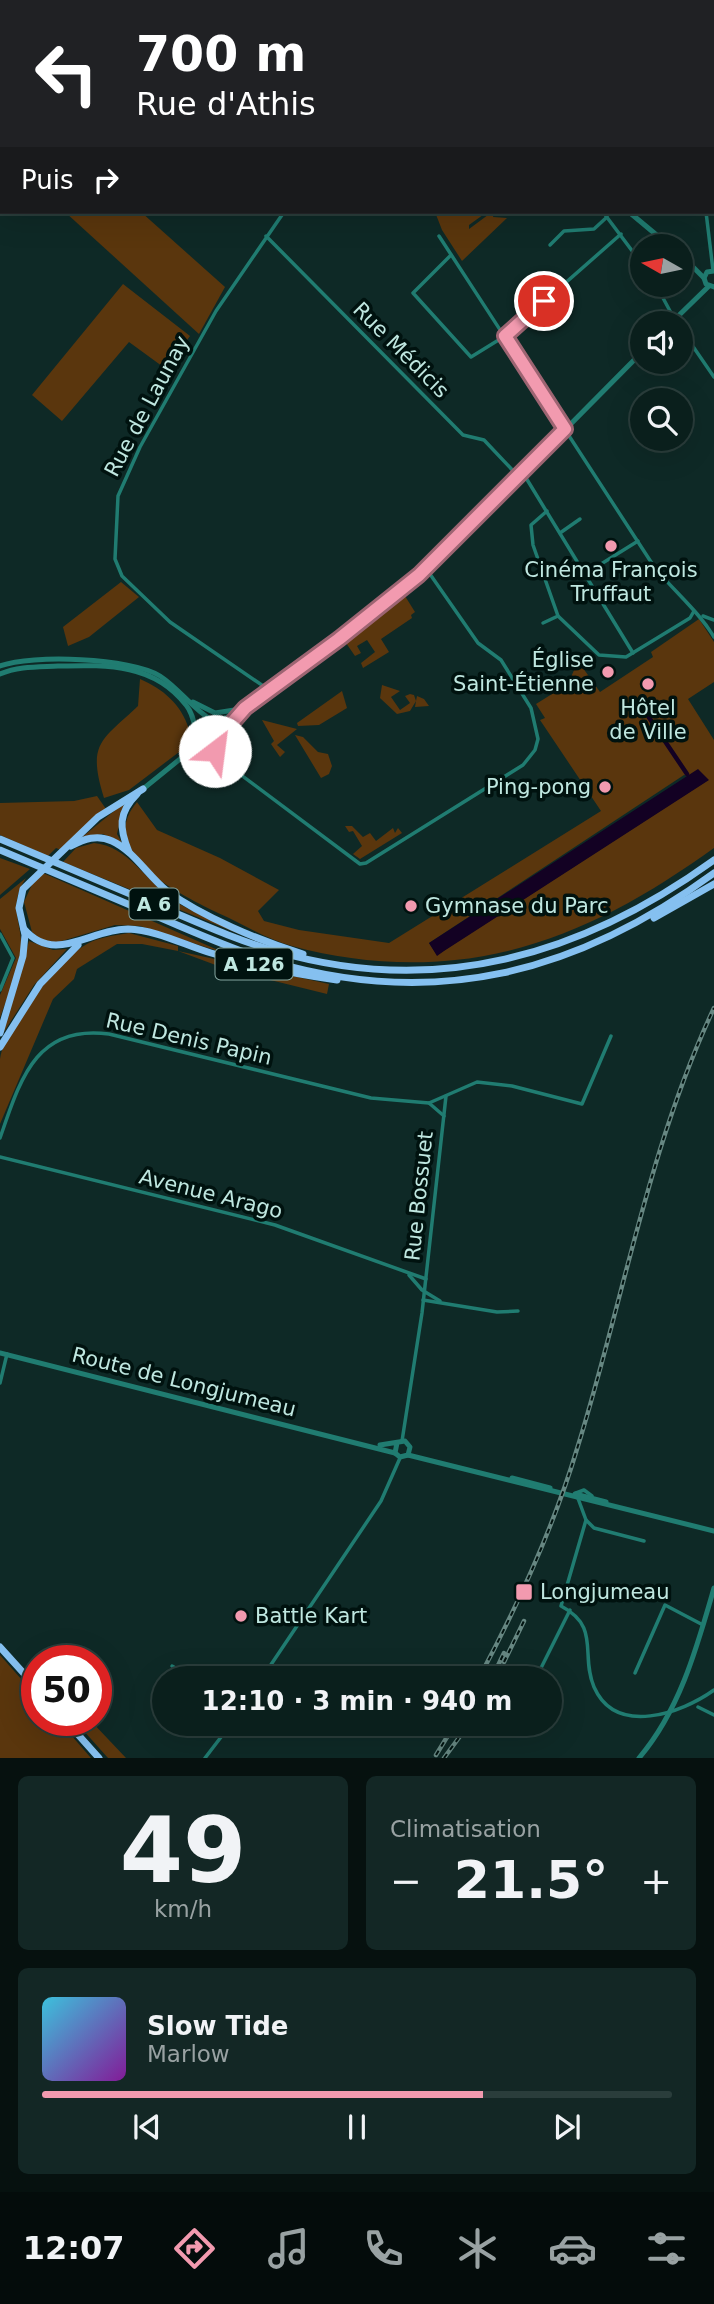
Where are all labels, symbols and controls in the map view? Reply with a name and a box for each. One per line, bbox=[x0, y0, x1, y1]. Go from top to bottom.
text: 700 m bbox=[136, 26, 306, 83]
icon: left bbox=[21, 28, 112, 119]
text: Rue d'Athis bbox=[136, 85, 316, 123]
icon: right bbox=[87, 161, 125, 199]
text: Puis bbox=[21, 165, 73, 195]
north arrow bbox=[630, 234, 693, 298]
map controls bbox=[630, 234, 693, 451]
pin bbox=[514, 271, 574, 331]
icon: arrive bbox=[525, 282, 563, 320]
street label: Rue Médicis bbox=[348, 297, 454, 403]
button: sound bbox=[630, 311, 693, 374]
street label: Rue de Launay bbox=[100, 332, 194, 480]
button: search bbox=[630, 388, 693, 451]
marker: Cinéma François Truffaut bbox=[603, 538, 619, 554]
place label: Cinéma François Truffaut bbox=[524, 558, 698, 606]
place label: Église Saint-Étienne bbox=[453, 647, 594, 696]
marker: Église Saint-Étienne bbox=[600, 664, 616, 680]
marker: Hôtel de Ville bbox=[640, 676, 656, 692]
place label: Hôtel de Ville bbox=[609, 696, 687, 744]
position arrow bbox=[178, 714, 252, 788]
place label: Ping-pong bbox=[486, 775, 591, 799]
marker: Ping-pong bbox=[597, 779, 613, 795]
road number: A 6 bbox=[130, 888, 178, 920]
place label: Gymnase du Parc bbox=[425, 894, 609, 918]
marker: Gymnase du Parc bbox=[403, 898, 419, 914]
road number: A 126 bbox=[216, 948, 292, 980]
street label: Rue Denis Papin bbox=[104, 1008, 274, 1070]
street label: Rue Bossuet bbox=[400, 1130, 438, 1262]
street label: Avenue Arago bbox=[137, 1165, 285, 1223]
street label: Route de Longjumeau bbox=[69, 1343, 299, 1421]
place label: Longjumeau bbox=[540, 1580, 670, 1604]
marker: Longjumeau bbox=[514, 1582, 534, 1602]
place label: Battle Kart bbox=[255, 1604, 367, 1628]
marker: Battle Kart bbox=[233, 1608, 249, 1624]
speed limit sign: 50 bbox=[21, 1645, 112, 1736]
text: 12:10 · 3 min · 940 m bbox=[202, 1686, 512, 1716]
text: 49 bbox=[120, 1798, 246, 1903]
text: Climatisation bbox=[390, 1816, 541, 1842]
text: 21.5° bbox=[454, 1850, 608, 1910]
text: − bbox=[390, 1859, 422, 1903]
text: + bbox=[640, 1859, 672, 1903]
text: km/h bbox=[154, 1896, 212, 1922]
text: Slow Tide bbox=[147, 2011, 288, 2041]
text: Marlow bbox=[147, 2041, 230, 2067]
icon: previous bbox=[128, 2108, 166, 2146]
icon: pause bbox=[338, 2108, 376, 2146]
icon: next bbox=[548, 2108, 586, 2146]
icon: directions bbox=[170, 2224, 219, 2273]
icon: music bbox=[264, 2224, 313, 2273]
icon: phone bbox=[359, 2224, 408, 2273]
icon: climate bbox=[453, 2224, 502, 2273]
icon: car bbox=[548, 2224, 597, 2273]
icon: filters bbox=[642, 2224, 691, 2273]
text: 12:07 bbox=[23, 2229, 125, 2267]

